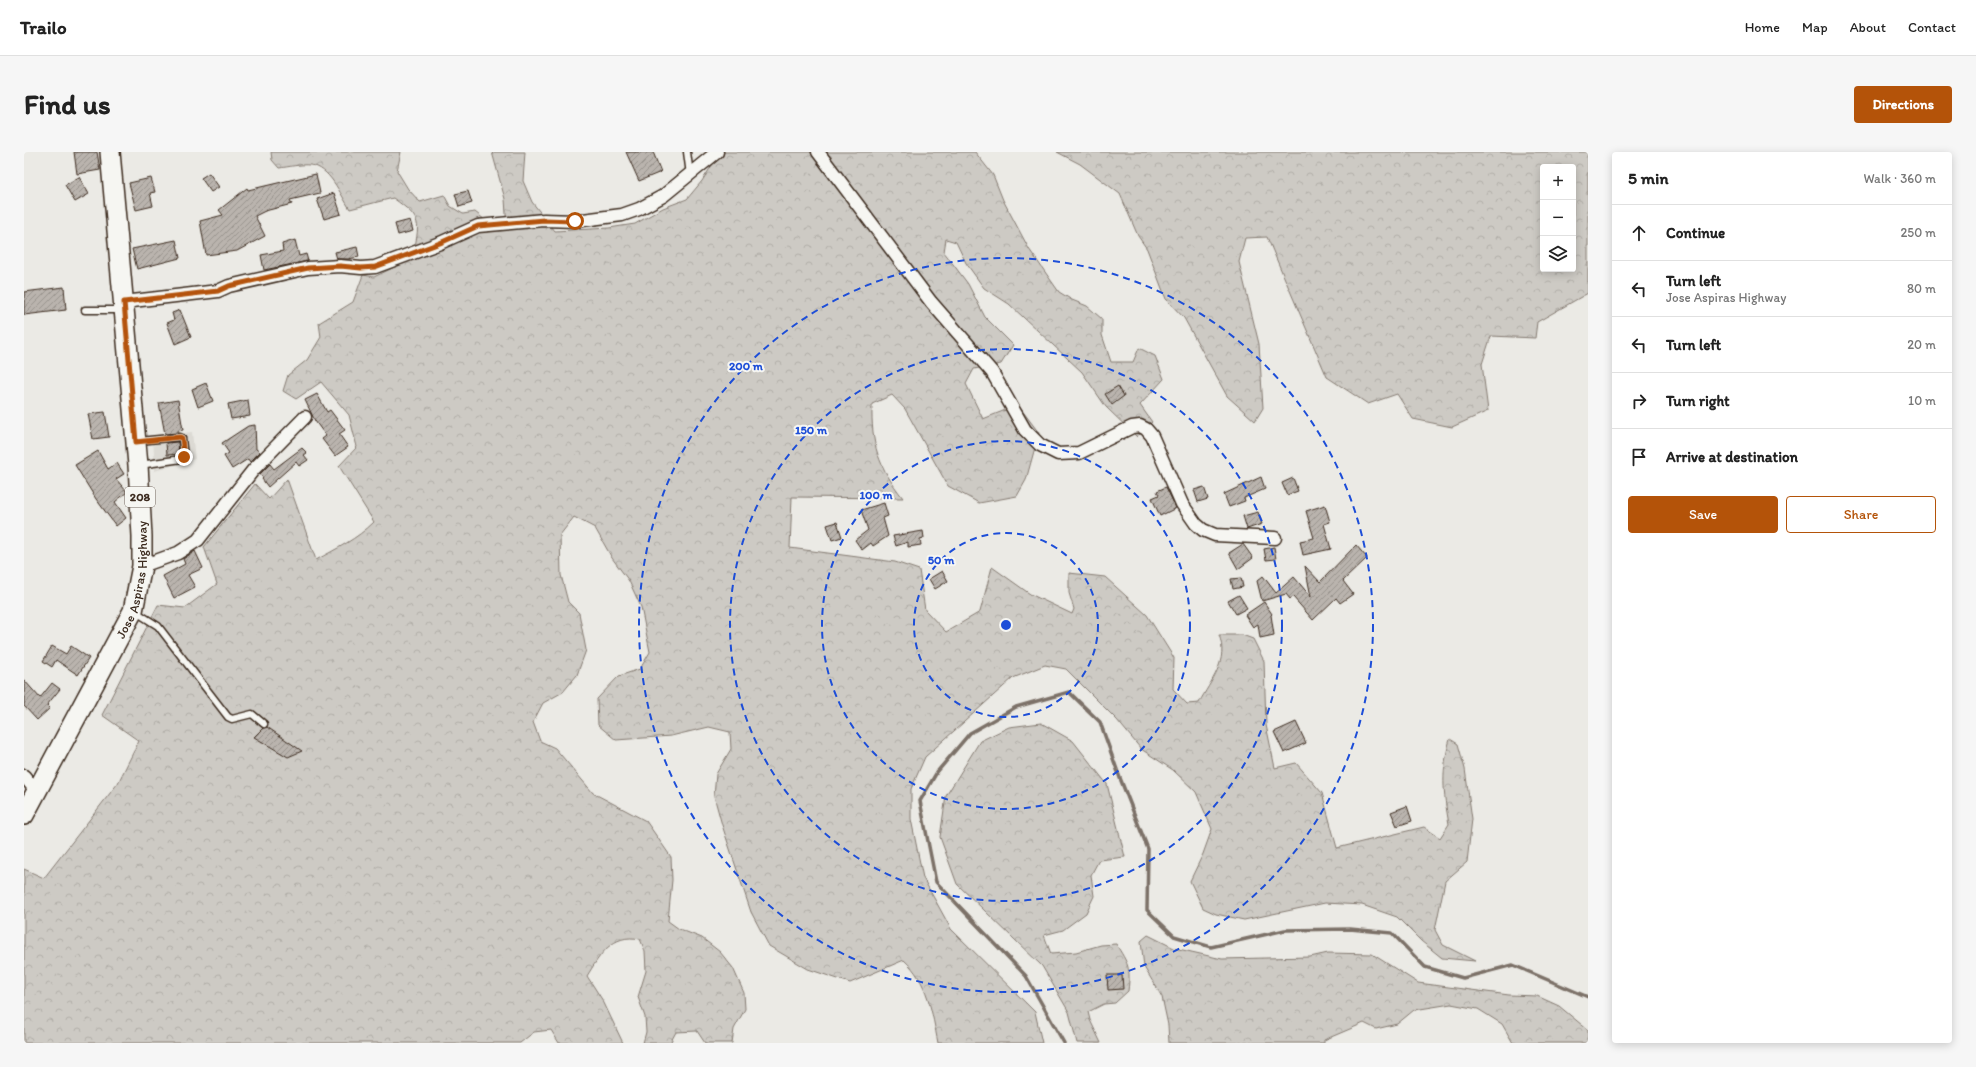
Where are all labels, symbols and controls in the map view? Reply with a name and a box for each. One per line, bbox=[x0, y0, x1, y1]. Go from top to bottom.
text: Trailo bbox=[20, 16, 67, 39]
text: Home bbox=[1745, 19, 1780, 36]
text: Map bbox=[1802, 19, 1828, 36]
text: About bbox=[1850, 19, 1886, 36]
text: Contact bbox=[1908, 19, 1956, 36]
button: Directions bbox=[1854, 86, 1952, 123]
text: Find us bbox=[24, 87, 111, 121]
map controls bbox=[1540, 164, 1576, 272]
button: + bbox=[1540, 164, 1576, 200]
text: 5 min bbox=[1628, 168, 1668, 188]
text: Walk · 360 m bbox=[1863, 171, 1936, 186]
button: − bbox=[1540, 200, 1576, 236]
route start bbox=[566, 212, 584, 230]
icon: ahead bbox=[1628, 222, 1650, 244]
text: Continue bbox=[1666, 224, 1725, 242]
text: 250 m bbox=[1900, 225, 1936, 240]
button: layers bbox=[1540, 236, 1576, 272]
text: Turn left bbox=[1666, 272, 1721, 290]
icon: left bbox=[1628, 278, 1650, 300]
text: 80 m bbox=[1907, 281, 1936, 296]
text: Jose Aspiras Highway bbox=[1666, 290, 1786, 305]
icon: left bbox=[1628, 334, 1650, 356]
text: Turn left bbox=[1666, 336, 1721, 354]
text: 20 m bbox=[1907, 337, 1936, 352]
text: 200 m bbox=[729, 359, 764, 373]
icon: right bbox=[1628, 390, 1650, 412]
text: Turn right bbox=[1666, 392, 1730, 410]
text: 10 m bbox=[1908, 393, 1936, 408]
text: 150 m bbox=[795, 423, 828, 437]
icon: arrive bbox=[1628, 446, 1650, 468]
route end bbox=[175, 448, 193, 466]
text: Arrive at destination bbox=[1666, 448, 1798, 466]
road number: 208 bbox=[125, 487, 155, 507]
text: 100 m bbox=[859, 488, 893, 502]
button: Save bbox=[1628, 496, 1778, 533]
button: Share bbox=[1786, 496, 1936, 533]
street label: Jose Aspiras Highway bbox=[112, 521, 150, 641]
text: 50 m bbox=[928, 553, 955, 567]
centre of rings bbox=[999, 618, 1013, 632]

